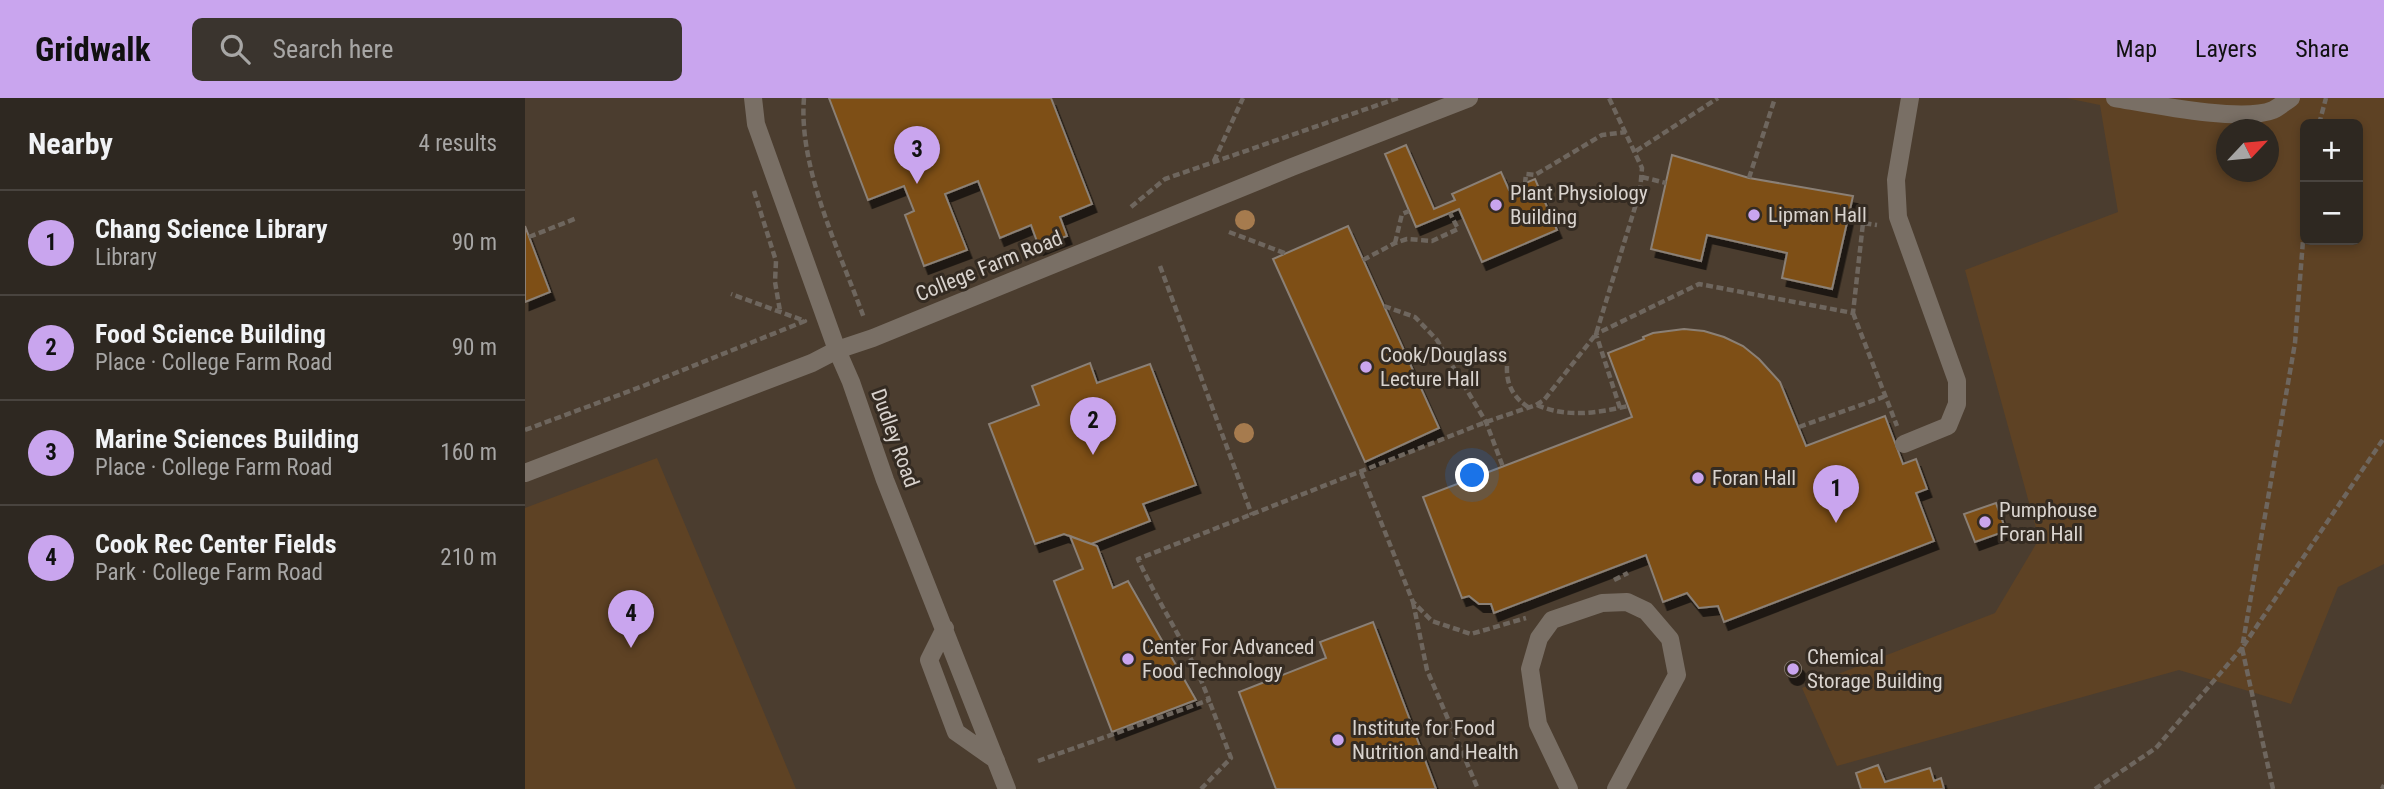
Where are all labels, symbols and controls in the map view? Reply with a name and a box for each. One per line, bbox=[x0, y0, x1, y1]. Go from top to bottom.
search box bbox=[192, 18, 682, 81]
text: Gridwalk bbox=[35, 30, 150, 69]
icon: search bbox=[216, 30, 254, 68]
text: Search here bbox=[272, 34, 393, 64]
text: Map bbox=[2116, 35, 2157, 63]
text: Layers bbox=[2195, 35, 2257, 63]
text: Share bbox=[2295, 35, 2349, 63]
north arrow bbox=[2216, 119, 2279, 182]
map controls bbox=[2300, 119, 2363, 245]
button: + bbox=[2300, 119, 2363, 182]
text: Nearby bbox=[28, 126, 113, 161]
pin: 3 bbox=[894, 126, 940, 184]
text: 4 results bbox=[419, 130, 497, 157]
place label: Plant Physiology Building bbox=[1510, 181, 1648, 229]
button: − bbox=[2300, 182, 2363, 245]
marker: Plant Physiology Building bbox=[1488, 197, 1504, 213]
place label: Lipman Hall bbox=[1768, 203, 1867, 227]
marker: Lipman Hall bbox=[1746, 207, 1762, 223]
text: Chang Science Library bbox=[95, 214, 328, 244]
street label: College Farm Road bbox=[912, 226, 1066, 306]
text: 1 bbox=[45, 229, 57, 256]
text: 90 m bbox=[452, 229, 497, 256]
text: Library bbox=[95, 244, 157, 271]
text: Food Science Building bbox=[95, 319, 326, 349]
text: 2 bbox=[45, 334, 57, 361]
text: 90 m bbox=[452, 334, 497, 361]
place label: Cook/Douglass Lecture Hall bbox=[1380, 343, 1507, 391]
text: Place · College Farm Road bbox=[95, 349, 332, 376]
marker: Cook/Douglass Lecture Hall bbox=[1358, 359, 1374, 375]
street label: Dudley Road bbox=[866, 386, 924, 490]
pin: 2 bbox=[1070, 397, 1116, 455]
text: Marine Sciences Building bbox=[95, 424, 359, 454]
text: 3 bbox=[45, 439, 57, 466]
text: 160 m bbox=[440, 439, 497, 466]
text: Place · College Farm Road bbox=[95, 454, 332, 481]
your location bbox=[1455, 458, 1489, 492]
pin: 1 bbox=[1813, 465, 1859, 523]
place label: Foran Hall bbox=[1712, 466, 1796, 490]
marker: Foran Hall bbox=[1690, 470, 1706, 486]
place label: Pumphouse Foran Hall bbox=[1999, 498, 2097, 546]
marker: Pumphouse Foran Hall bbox=[1977, 514, 1993, 530]
text: Cook Rec Center Fields bbox=[95, 529, 337, 559]
text: 4 bbox=[45, 544, 57, 571]
text: 210 m bbox=[440, 544, 497, 571]
text: Park · College Farm Road bbox=[95, 559, 323, 586]
pin: 4 bbox=[608, 590, 654, 648]
place label: Center For Advanced Food Technology bbox=[1142, 635, 1314, 683]
place label: Chemical Storage Building bbox=[1807, 645, 1943, 693]
marker: Center For Advanced Food Technology bbox=[1120, 651, 1136, 667]
marker: Chemical Storage Building bbox=[1785, 661, 1801, 677]
place label: Institute for Food Nutrition and Health bbox=[1352, 716, 1519, 764]
marker: Institute for Food Nutrition and Health bbox=[1330, 732, 1346, 748]

